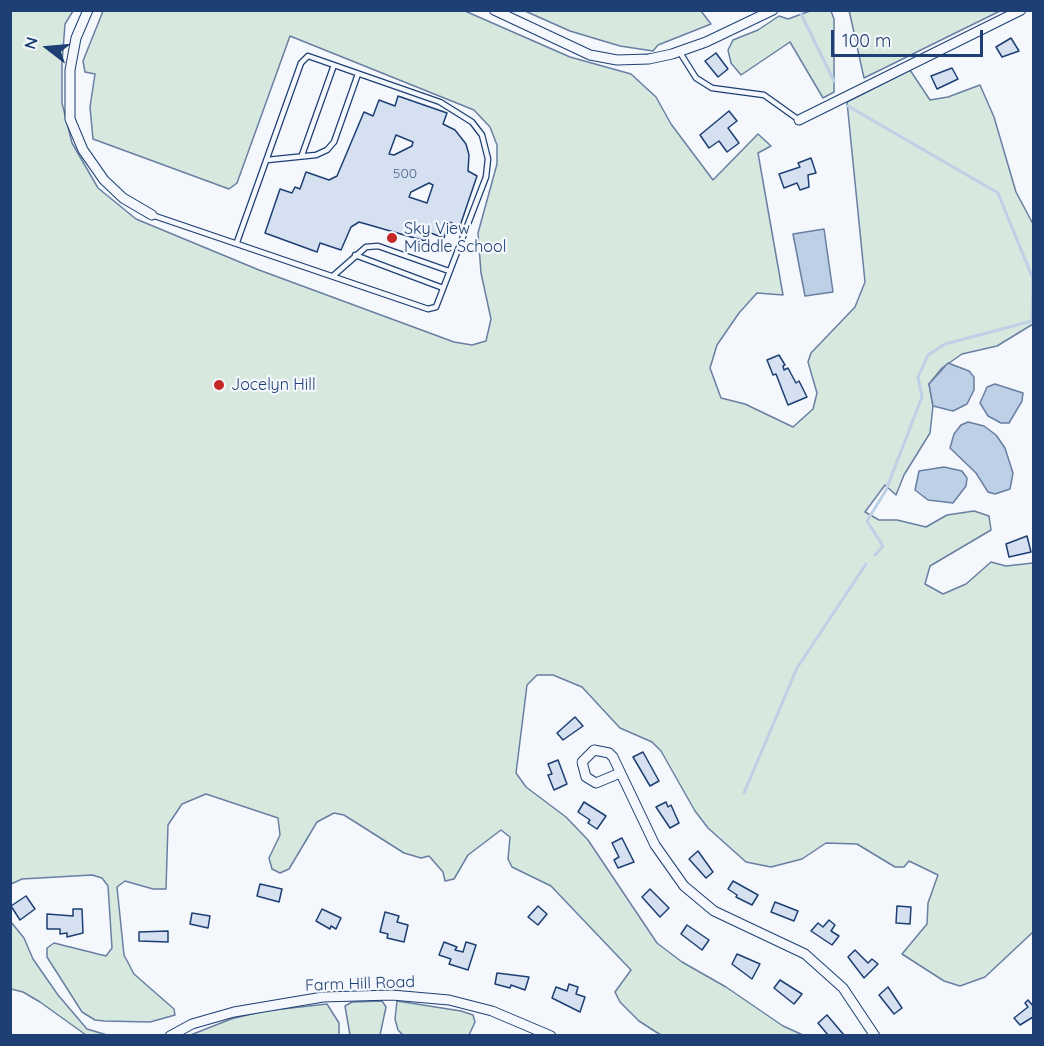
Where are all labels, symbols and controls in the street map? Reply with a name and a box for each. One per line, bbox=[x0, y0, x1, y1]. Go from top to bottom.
north arrow bbox=[18, 18, 78, 78]
scale bar bbox=[834, 18, 986, 56]
text: 100 m bbox=[842, 29, 891, 52]
text: N bbox=[19, 35, 42, 51]
house number: 500 bbox=[393, 166, 417, 182]
place label: Sky View Middle School bbox=[404, 219, 506, 257]
marker: Sky View Middle School bbox=[385, 231, 399, 245]
place label: Jocelyn Hill bbox=[231, 375, 316, 395]
marker: Jocelyn Hill bbox=[212, 378, 226, 392]
street label: Farm Hill Road bbox=[305, 972, 415, 996]

